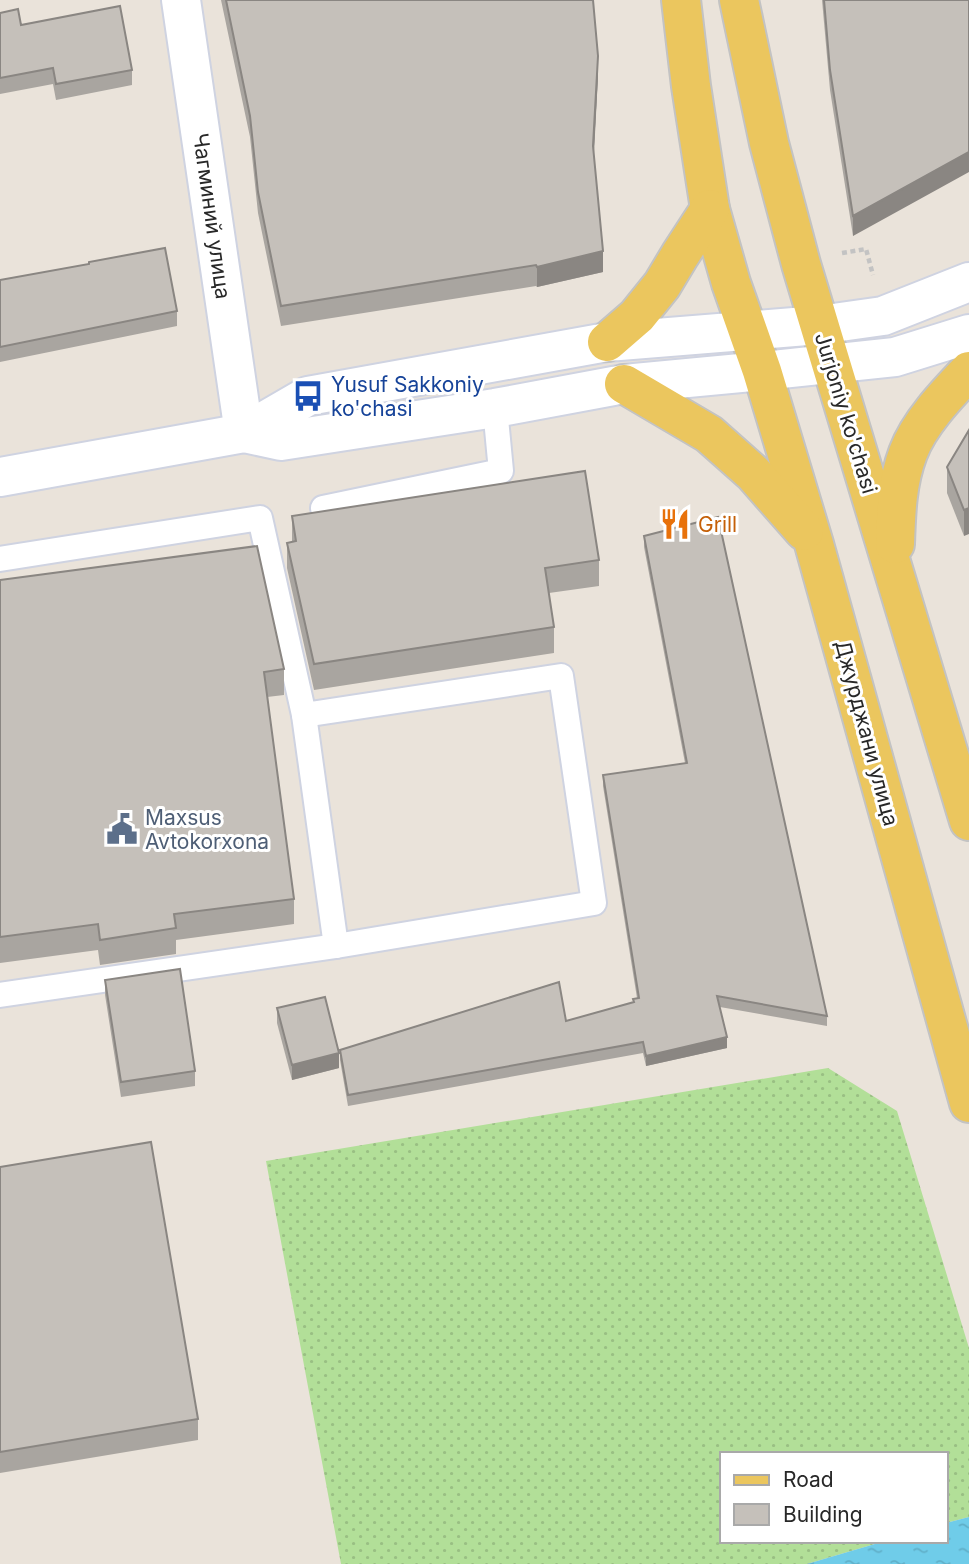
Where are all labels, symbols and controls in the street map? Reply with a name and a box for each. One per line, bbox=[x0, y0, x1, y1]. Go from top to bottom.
street label: Чагминий улица bbox=[188, 131, 236, 301]
street label: Jurjoniy ko'chasi bbox=[810, 329, 882, 497]
place label: Yusuf Sakkoniy ko'chasi bbox=[331, 372, 484, 421]
bus stop icon: Yusuf Sakkoniy ko'chasi bbox=[291, 379, 325, 413]
restaurant icon: Grill bbox=[658, 507, 692, 541]
place label: Grill bbox=[698, 512, 737, 537]
street label: Джурджани улица bbox=[830, 637, 904, 829]
place label: Maxsus Avtokorxona bbox=[145, 805, 269, 854]
public building icon: Maxsus Avtokorxona bbox=[105, 812, 139, 846]
legend bbox=[720, 1452, 948, 1543]
text: Road bbox=[783, 1467, 834, 1492]
text: Building bbox=[783, 1502, 863, 1527]

